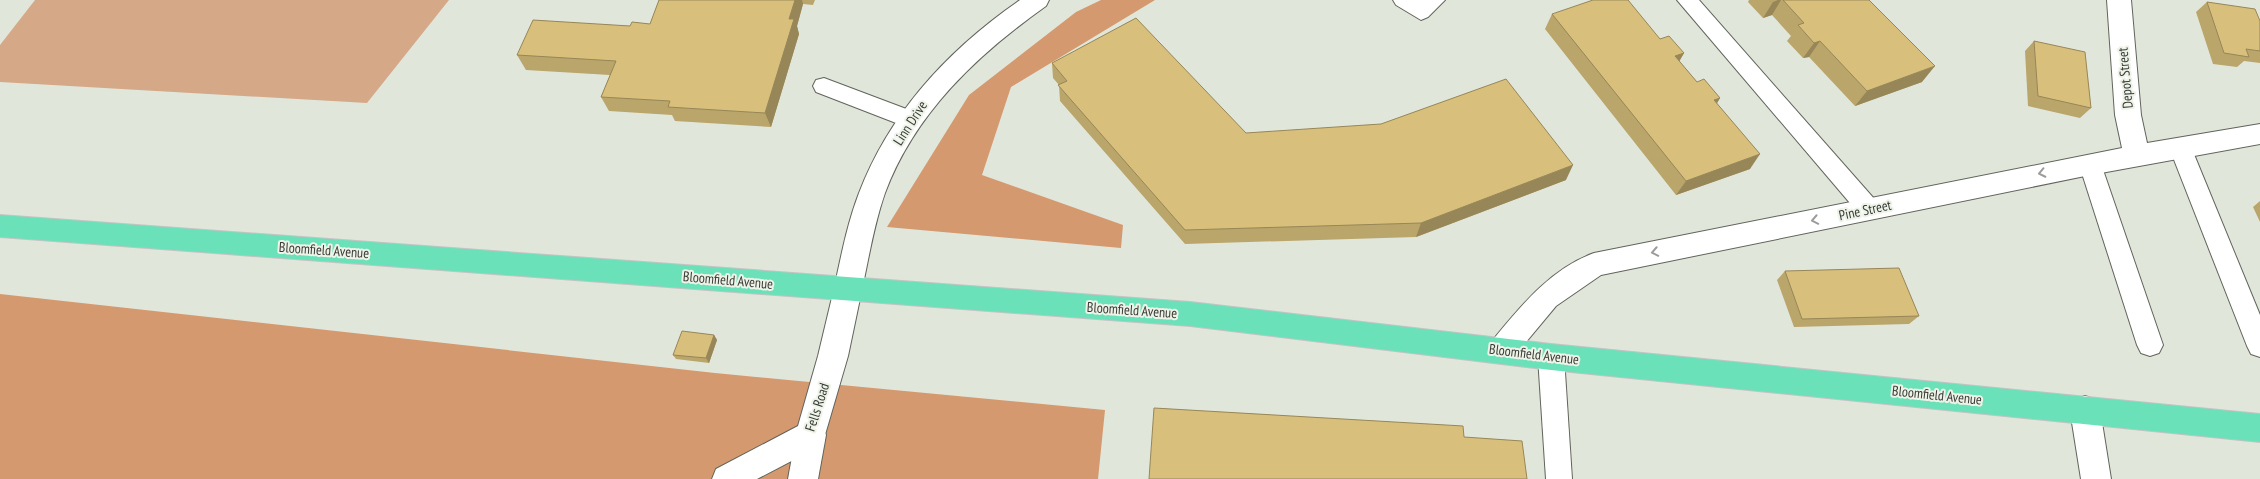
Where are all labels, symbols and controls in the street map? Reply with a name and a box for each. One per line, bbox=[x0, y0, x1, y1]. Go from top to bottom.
street label: Depot Street bbox=[2113, 47, 2137, 109]
street label: Linn Drive bbox=[889, 97, 931, 149]
one-way arrow bbox=[2038, 168, 2047, 178]
street label: Pine Street bbox=[1837, 196, 1893, 224]
one-way arrow bbox=[1810, 214, 1819, 225]
street label: Bloomfield Avenue bbox=[278, 238, 370, 262]
one-way arrow bbox=[1651, 247, 1660, 257]
street label: Bloomfield Avenue bbox=[682, 267, 774, 293]
street label: Bloomfield Avenue bbox=[1086, 298, 1178, 322]
street label: Bloomfield Avenue bbox=[1488, 340, 1580, 368]
street label: Fells Road bbox=[801, 381, 833, 433]
street label: Bloomfield Avenue bbox=[1891, 381, 1983, 409]

